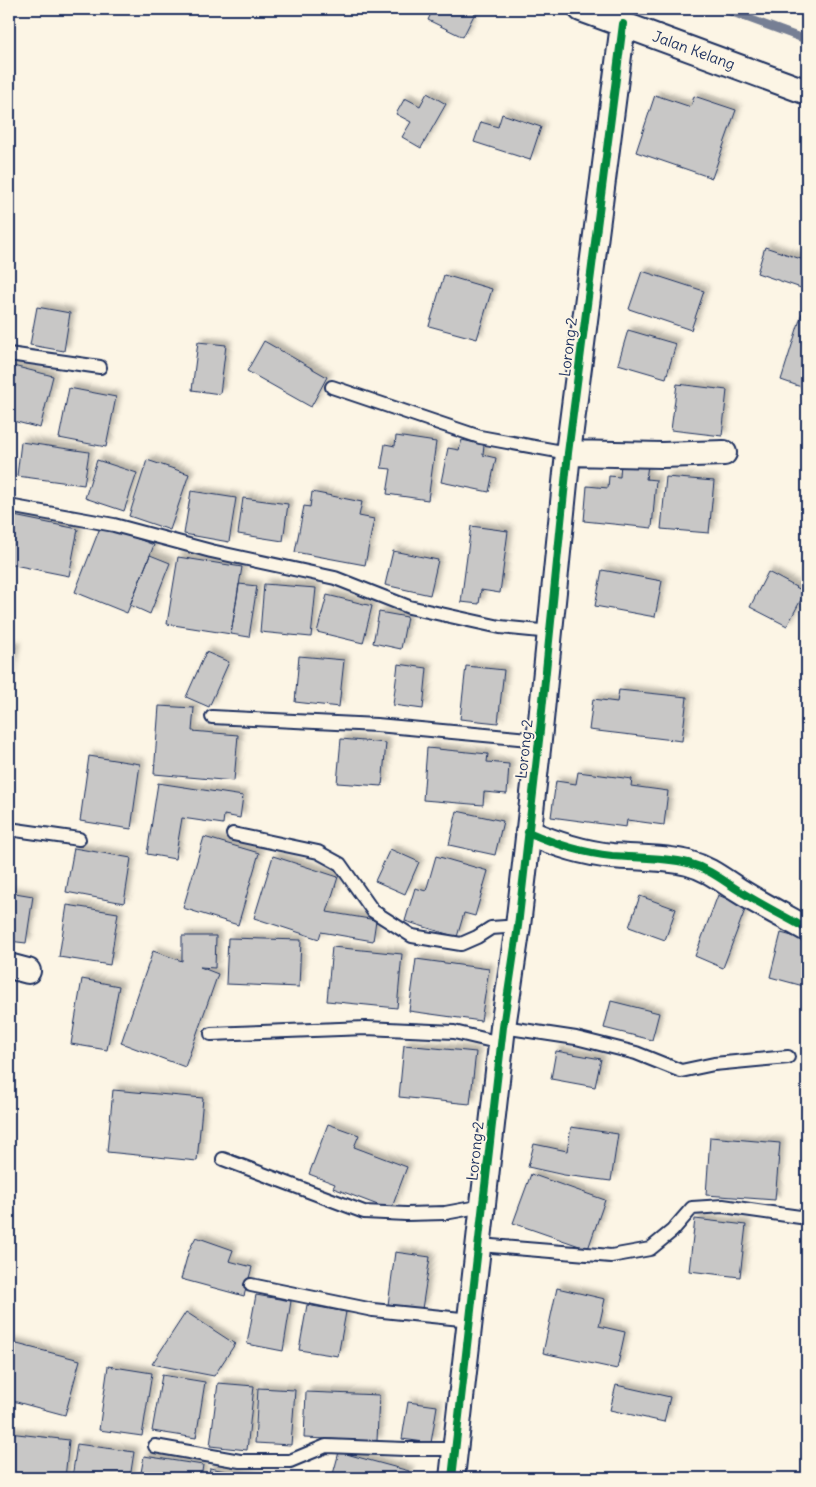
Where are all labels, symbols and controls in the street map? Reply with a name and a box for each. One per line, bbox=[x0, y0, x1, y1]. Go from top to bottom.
street label: Jalan Kelang bbox=[650, 26, 738, 74]
street label: Lorong 2 bbox=[555, 316, 581, 378]
street label: Lorong 2 bbox=[511, 718, 537, 780]
street label: Lorong 2 bbox=[462, 1120, 488, 1182]

